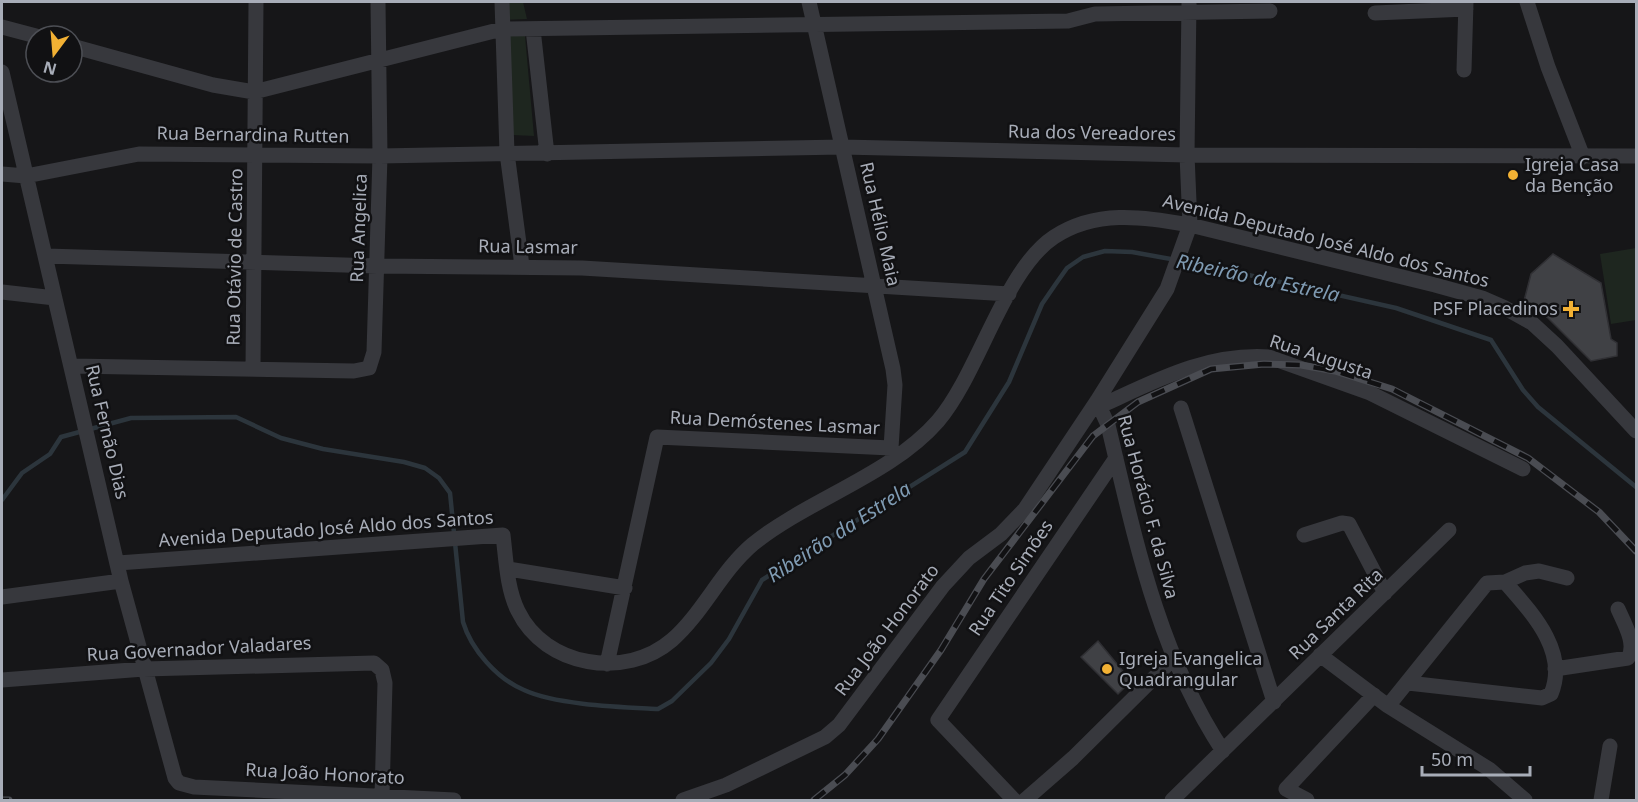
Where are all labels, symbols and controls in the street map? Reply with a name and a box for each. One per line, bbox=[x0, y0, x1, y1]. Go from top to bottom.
north arrow bbox=[24, 24, 84, 84]
text: N bbox=[41, 56, 59, 81]
street label: Rua dos Vereadores bbox=[1008, 119, 1176, 145]
street label: Rua Bernardina Rutten bbox=[156, 120, 350, 148]
place label: Igreja Casa da Benção bbox=[1525, 152, 1619, 197]
street label: Rua Hélio Maia bbox=[855, 159, 907, 288]
street label: Rua Otávio de Castro bbox=[220, 168, 248, 346]
marker: Igreja Casa da Benção bbox=[1506, 168, 1520, 182]
street label: Rua Angelica bbox=[344, 173, 372, 283]
street label: Avenida Deputado José Aldo dos Santos bbox=[1161, 188, 1492, 292]
street label: Rua Lasmar bbox=[478, 233, 579, 259]
water label: Ribeirão da Estrela bbox=[1174, 247, 1342, 308]
place label: PSF Placedinos bbox=[1432, 296, 1558, 320]
marker: PSF Placedinos bbox=[1562, 300, 1580, 318]
street label: Rua Augusta bbox=[1267, 328, 1376, 384]
street label: Rua Fernão Dias bbox=[81, 362, 135, 501]
street label: Rua Demóstenes Lasmar bbox=[669, 405, 881, 440]
street label: Rua Horácio F. da Silva bbox=[1113, 412, 1185, 601]
water label: Ribeirão da Estrela bbox=[762, 475, 916, 588]
street label: Avenida Deputado José Aldo dos Santos bbox=[158, 504, 494, 552]
street label: Rua Tito Simões bbox=[963, 515, 1058, 640]
street label: Rua João Honorato bbox=[829, 559, 944, 700]
street label: Rua Santa Rita bbox=[1283, 562, 1387, 664]
street label: Rua Governador Valadares bbox=[86, 630, 312, 666]
place label: Igreja Evangelica Quadrangular bbox=[1119, 646, 1262, 691]
marker: Igreja Evangelica Quadrangular bbox=[1100, 662, 1114, 676]
scale bar bbox=[1422, 739, 1530, 777]
text: 50 m bbox=[1431, 747, 1473, 771]
street label: Rua João Honorato bbox=[245, 757, 405, 789]

